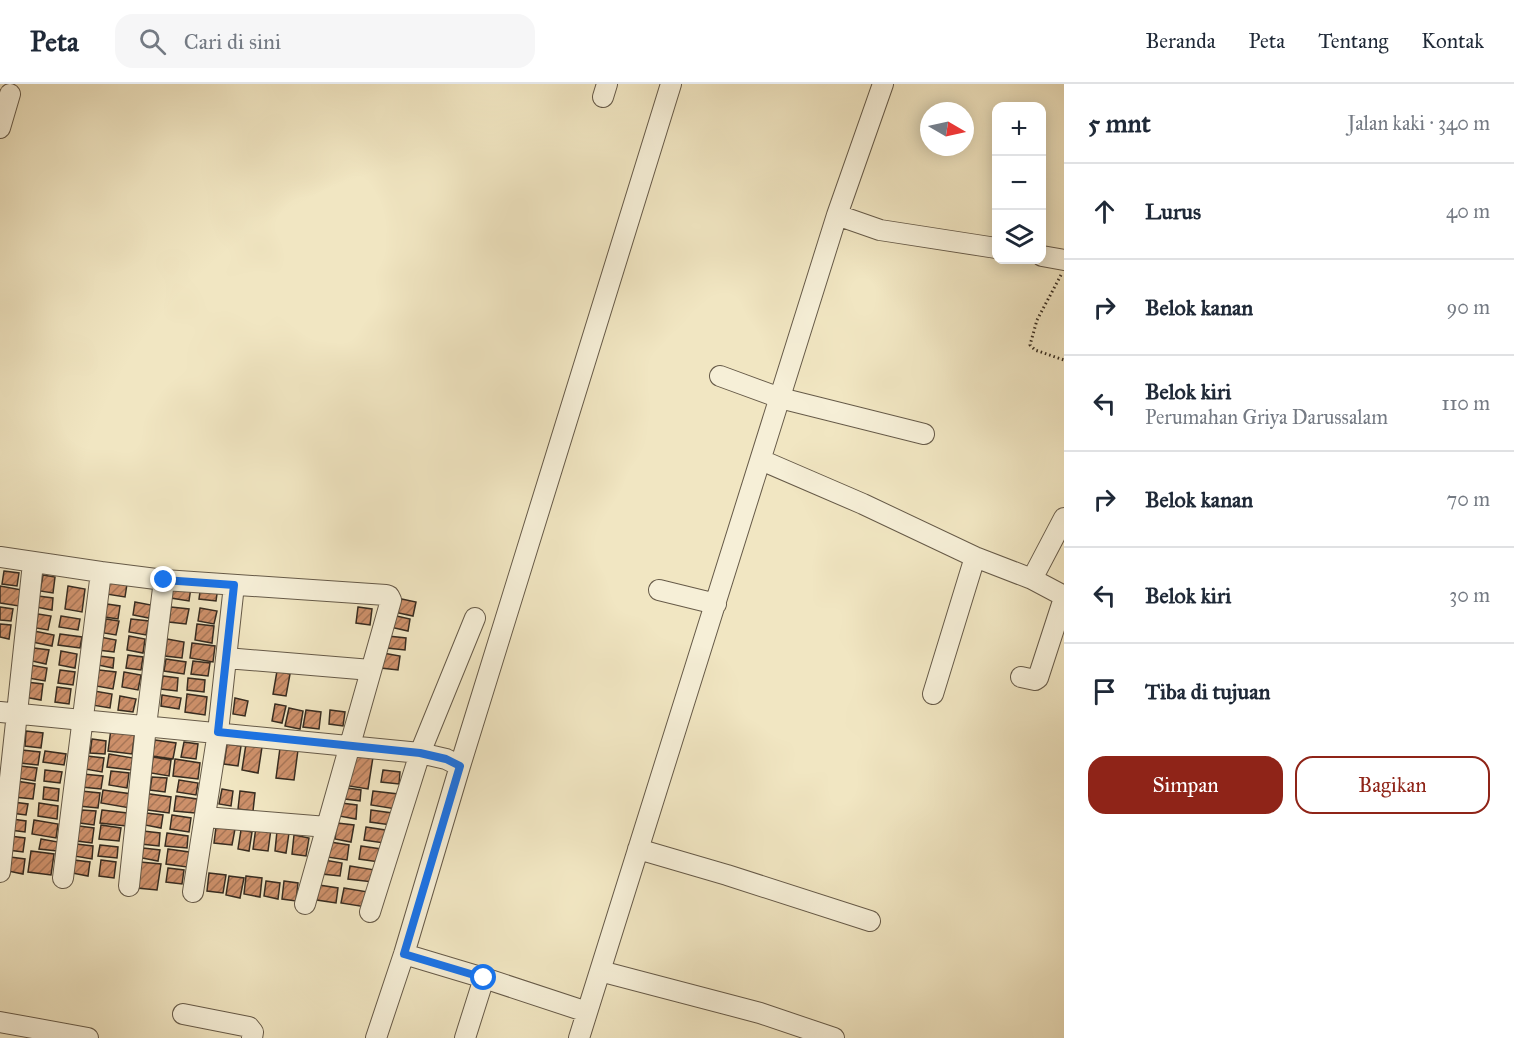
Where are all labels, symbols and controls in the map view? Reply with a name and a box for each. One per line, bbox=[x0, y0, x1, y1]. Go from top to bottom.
search box bbox=[115, 14, 535, 68]
text: Peta bbox=[30, 24, 79, 59]
icon: search bbox=[136, 25, 169, 58]
text: Cari di sini bbox=[184, 28, 281, 55]
text: Beranda bbox=[1145, 28, 1216, 54]
text: Peta bbox=[1249, 28, 1285, 54]
text: Tentang bbox=[1318, 28, 1388, 54]
text: Kontak bbox=[1421, 28, 1484, 54]
north arrow bbox=[920, 102, 974, 156]
map controls bbox=[992, 102, 1046, 264]
button: + bbox=[992, 102, 1046, 156]
text: 5 mnt bbox=[1088, 107, 1151, 139]
text: Jalan kaki · 340 m bbox=[1348, 111, 1490, 135]
button: − bbox=[992, 156, 1046, 210]
icon: ahead bbox=[1088, 195, 1121, 228]
text: Lurus bbox=[1145, 198, 1201, 225]
text: 40 m bbox=[1446, 199, 1490, 223]
button: layers bbox=[992, 210, 1046, 264]
icon: right bbox=[1088, 291, 1121, 324]
text: Belok kanan bbox=[1145, 294, 1253, 321]
text: 90 m bbox=[1447, 295, 1490, 319]
text: Belok kiri bbox=[1145, 378, 1231, 405]
icon: left bbox=[1088, 387, 1121, 420]
text: 110 m bbox=[1442, 391, 1490, 415]
text: Perumahan Griya Darussalam bbox=[1145, 405, 1388, 429]
icon: right bbox=[1088, 483, 1121, 516]
text: Belok kanan bbox=[1145, 486, 1253, 513]
text: 70 m bbox=[1447, 487, 1490, 511]
route end bbox=[150, 566, 176, 592]
icon: left bbox=[1088, 579, 1121, 612]
text: Belok kiri bbox=[1145, 582, 1231, 609]
text: 30 m bbox=[1449, 583, 1490, 607]
icon: arrive bbox=[1088, 675, 1121, 708]
text: Tiba di tujuan bbox=[1145, 678, 1270, 705]
button: Simpan bbox=[1088, 756, 1283, 814]
button: Bagikan bbox=[1295, 756, 1490, 814]
route start bbox=[470, 964, 496, 990]

